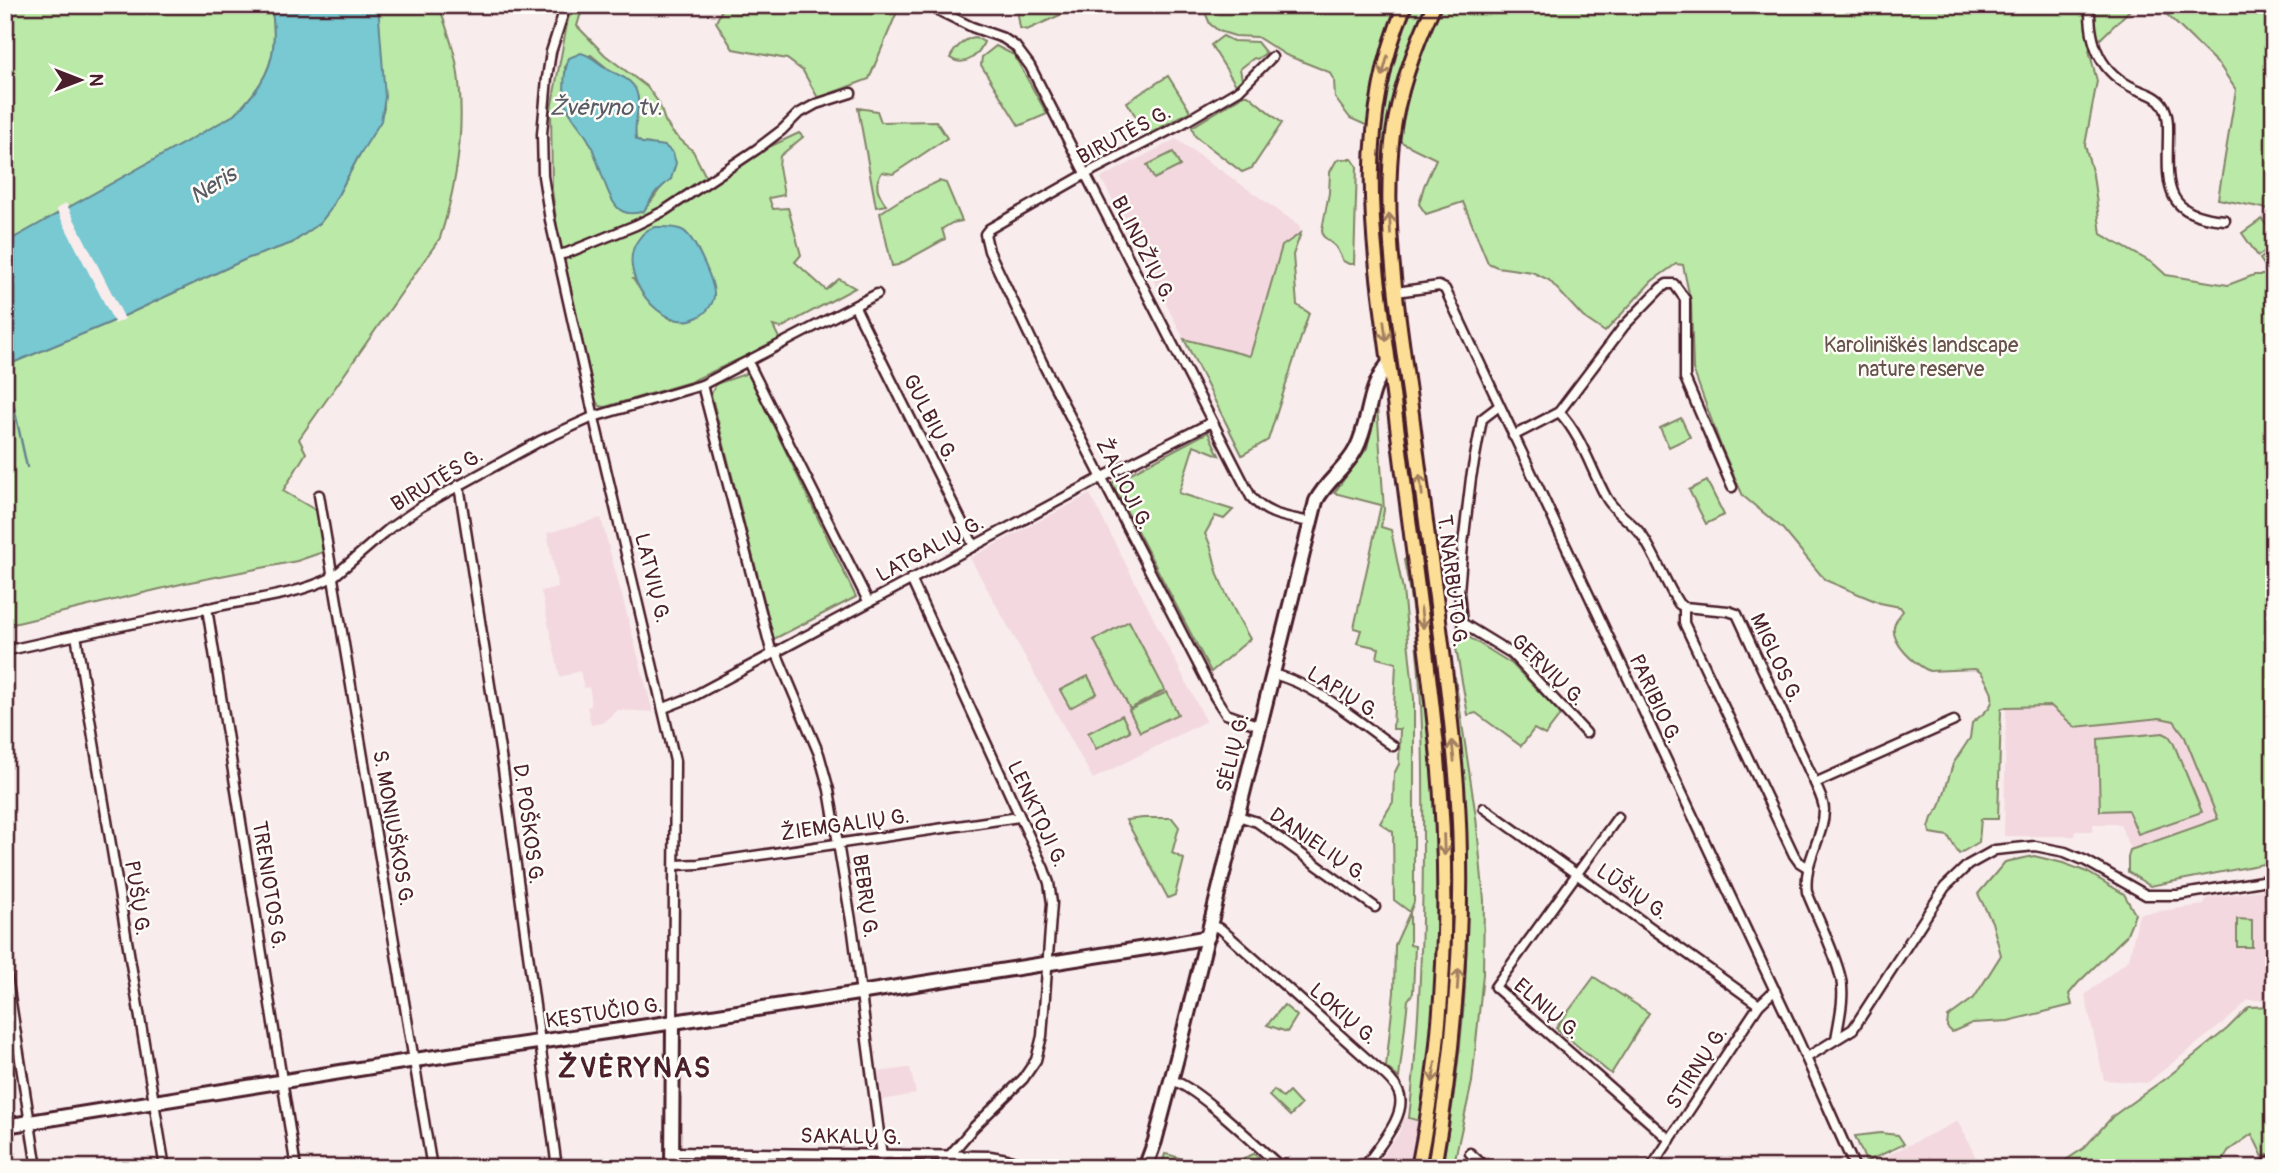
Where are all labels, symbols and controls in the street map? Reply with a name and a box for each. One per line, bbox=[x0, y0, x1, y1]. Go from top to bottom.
north arrow bbox=[46, 46, 116, 116]
one-way arrow bbox=[1378, 54, 1391, 77]
text: N bbox=[84, 74, 108, 87]
water label: Žvėryno tv. bbox=[550, 93, 662, 122]
street label: BIRUTĖS G. bbox=[1072, 99, 1176, 171]
water label: Neris bbox=[184, 158, 244, 210]
street label: BLINDŽIŲ G. bbox=[1105, 192, 1181, 306]
one-way arrow bbox=[1384, 213, 1397, 236]
one-way arrow bbox=[1379, 320, 1392, 342]
park label: Karoliniškės landscape nature reserve bbox=[1824, 332, 2019, 383]
street label: GULBIŲ G. bbox=[896, 370, 964, 466]
street label: ŽALIOJI G. bbox=[1090, 434, 1158, 534]
street label: BIRUTĖS G. bbox=[386, 442, 488, 518]
one-way arrow bbox=[1414, 474, 1427, 497]
street label: LATGALIŲ G. bbox=[871, 509, 989, 589]
street label: T. NARBUTO G. bbox=[1430, 513, 1474, 649]
street label: LATVIŲ G. bbox=[628, 530, 676, 626]
one-way arrow bbox=[1415, 607, 1428, 629]
street label: MIGLOS G. bbox=[1744, 609, 1808, 707]
street label: GERVIŲ G. bbox=[1505, 628, 1591, 712]
street label: PARIBIO G. bbox=[1623, 650, 1687, 748]
street label: LAPIŲ G. bbox=[1302, 660, 1384, 726]
street label: SĖLIŲ G. bbox=[1210, 711, 1256, 795]
one-way arrow bbox=[1446, 741, 1459, 763]
street label: S. MONIUŠKOS G. bbox=[366, 748, 421, 908]
street label: LENKTOJI G. bbox=[1001, 757, 1073, 871]
street label: D. POŠKOS G. bbox=[506, 762, 551, 886]
street label: DANIELIŲ G. bbox=[1264, 802, 1372, 888]
street label: ŽIEMGALIŲ G. bbox=[779, 803, 911, 847]
street label: TRENIOTOS G. bbox=[246, 819, 292, 951]
one-way arrow bbox=[1437, 833, 1450, 856]
street label: BEBRŲ G. bbox=[846, 852, 884, 940]
street label: LŪŠIŲ G. bbox=[1591, 857, 1674, 926]
street label: PUŠŲ G. bbox=[118, 859, 157, 937]
one-way arrow bbox=[1452, 967, 1465, 990]
street label: ELNIŲ G. bbox=[1508, 972, 1586, 1046]
street label: LOKIŲ G. bbox=[1304, 977, 1382, 1051]
street label: KĘSTUČIO G. bbox=[544, 990, 664, 1035]
street label: STIRNŲ G. bbox=[1660, 1021, 1734, 1115]
district label: ŽVĖRYNAS bbox=[558, 1051, 712, 1086]
one-way arrow bbox=[1427, 1060, 1440, 1083]
street label: SAKALŲ G. bbox=[800, 1123, 902, 1151]

